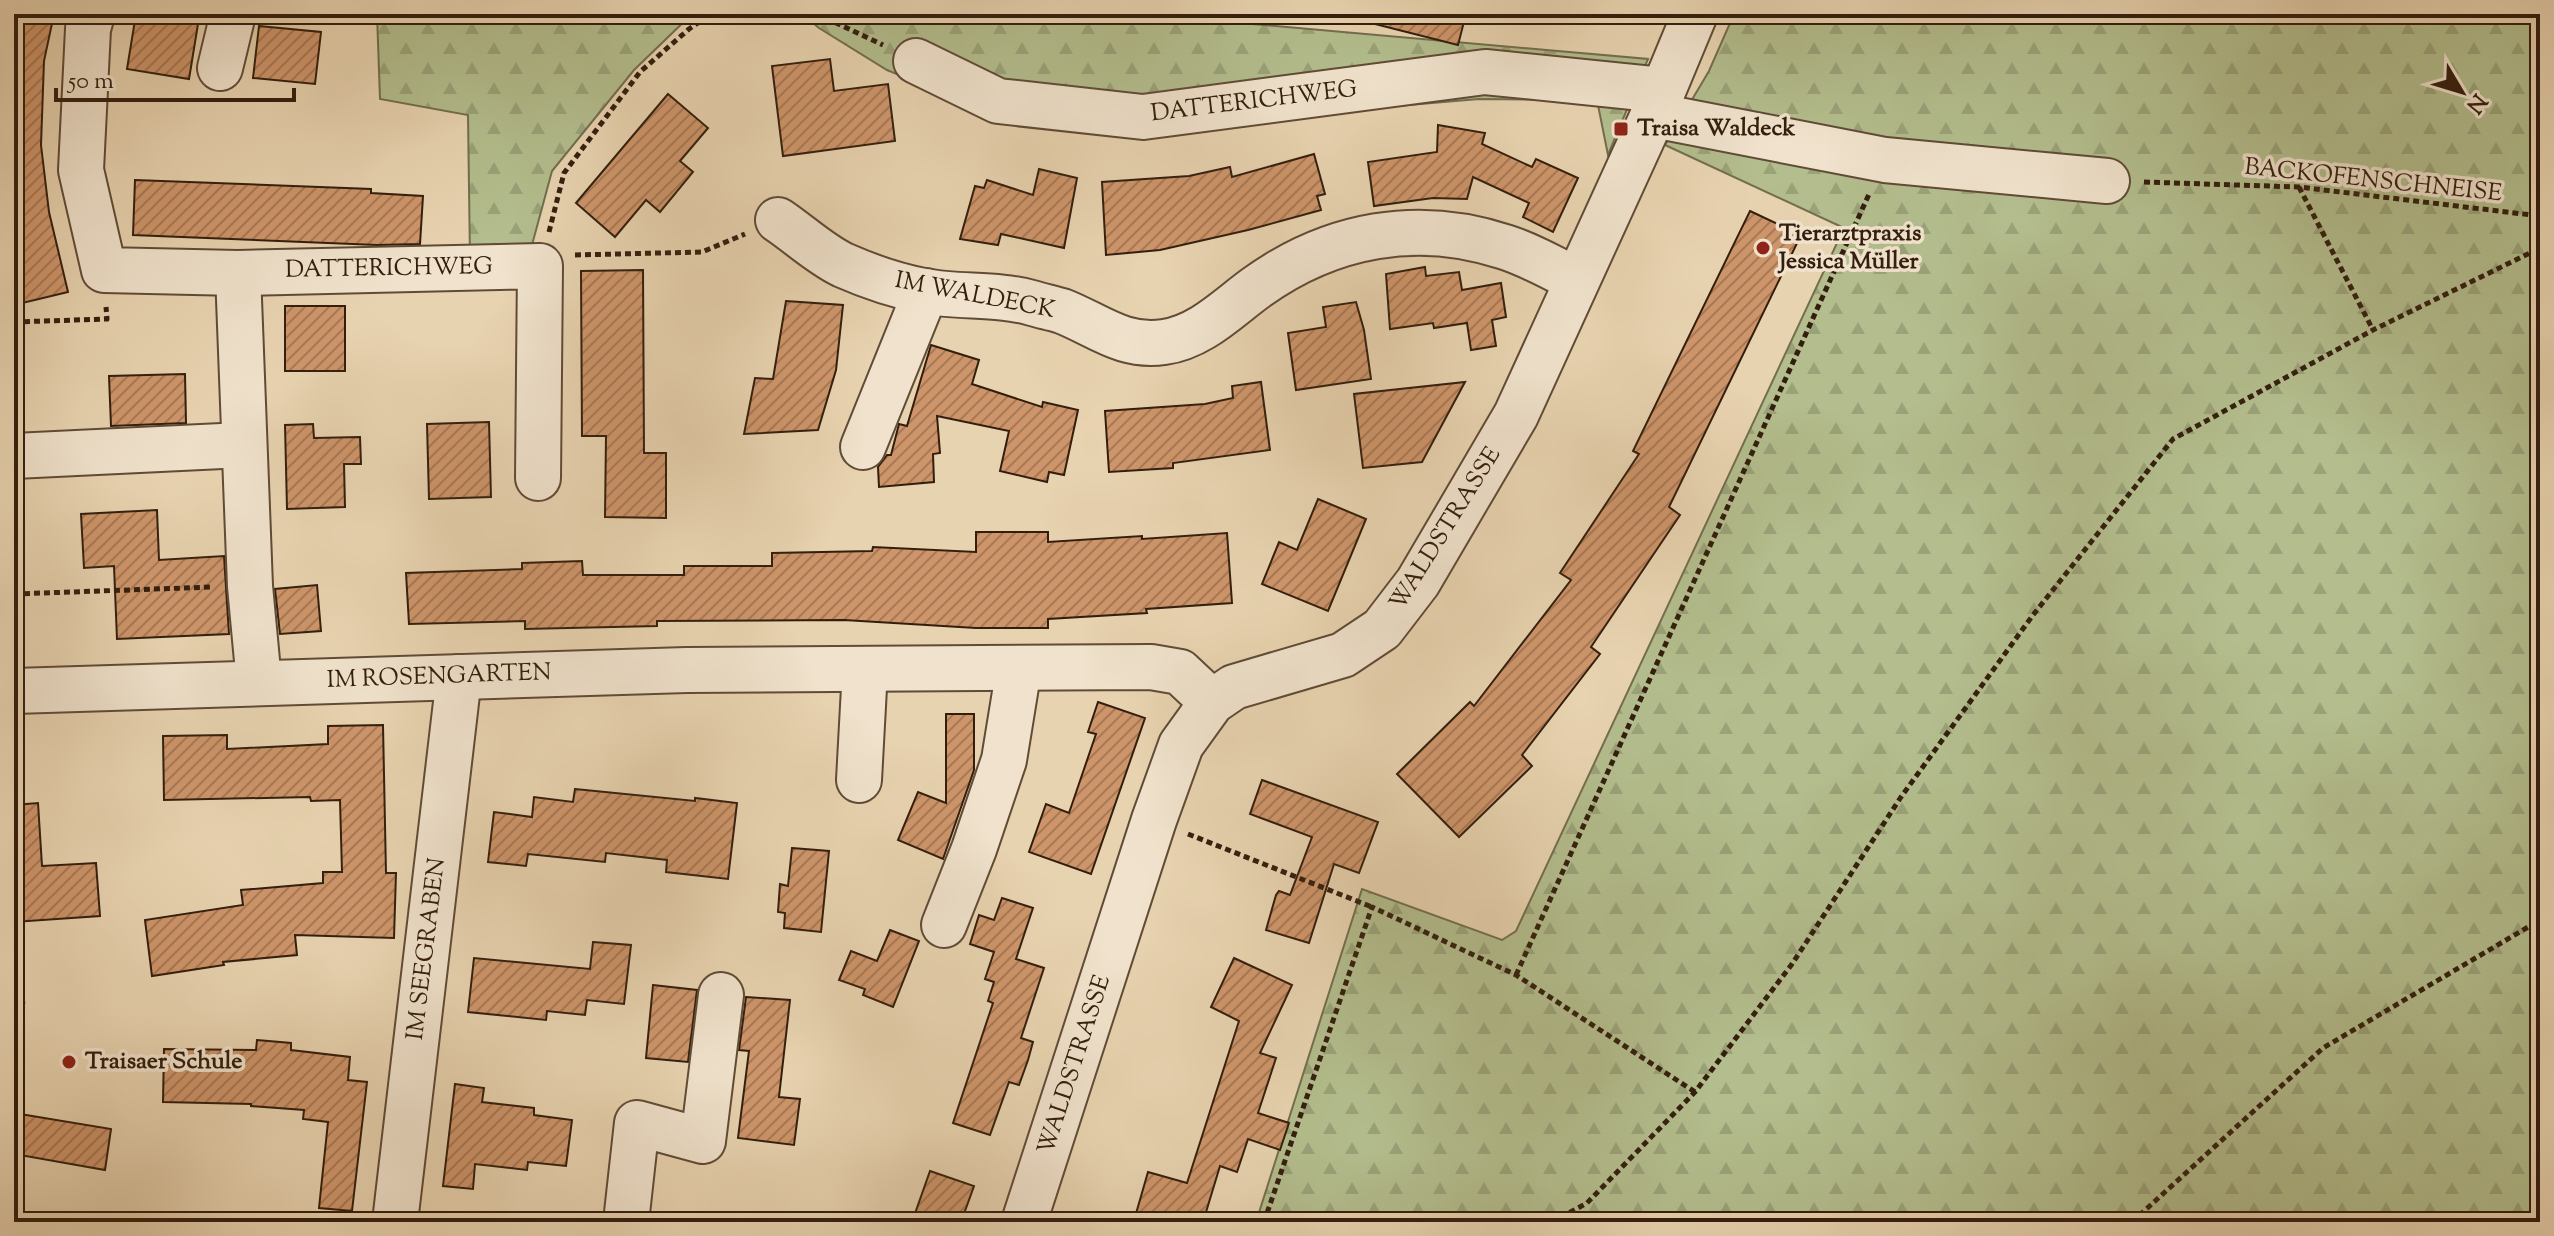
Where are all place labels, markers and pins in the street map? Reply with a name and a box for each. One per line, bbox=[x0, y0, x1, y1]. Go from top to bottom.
place label: Traisa Waldeck bbox=[1637, 112, 1796, 146]
marker: Traisa Waldeck bbox=[1612, 120, 1630, 138]
place label: Tierarztpraxis Jessica Müller bbox=[1777, 217, 1921, 279]
marker: Tierarztpraxis Jessica Müller bbox=[1754, 239, 1772, 257]
place label: Traisaer Schule bbox=[85, 1045, 242, 1079]
marker: Traisaer Schule bbox=[60, 1053, 78, 1071]

